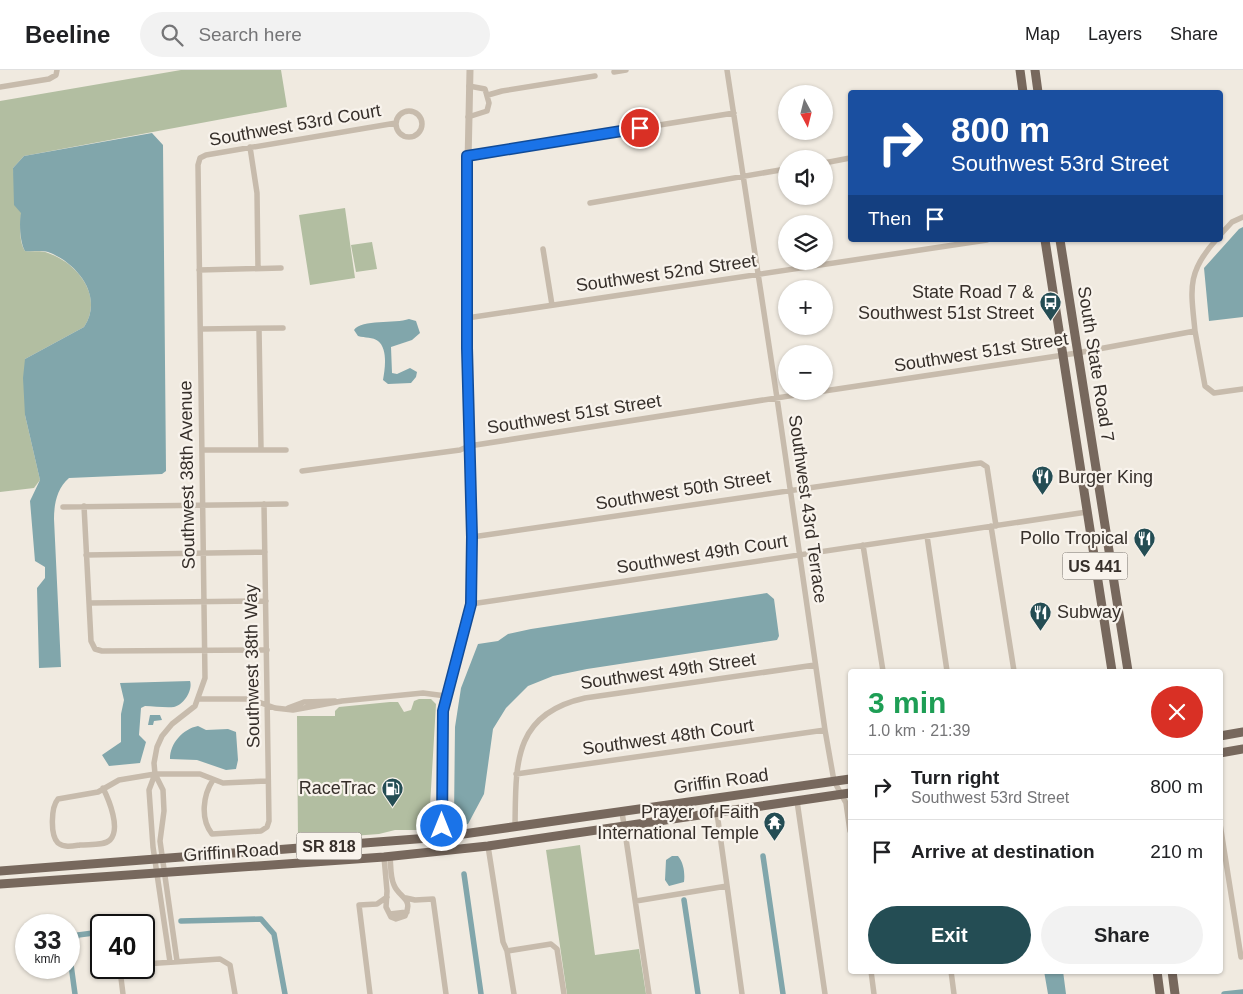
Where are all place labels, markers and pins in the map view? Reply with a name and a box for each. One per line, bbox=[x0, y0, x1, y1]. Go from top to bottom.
pin bbox=[619, 107, 661, 149]
place label: State Road 7 & Southwest 51st Street bbox=[858, 282, 1034, 323]
bus stop icon: State Road 7 & Southwest 51st Street bbox=[1038, 290, 1062, 321]
restaurant icon: Burger King bbox=[1030, 465, 1054, 496]
place label: Burger King bbox=[1058, 467, 1153, 487]
restaurant icon: Pollo Tropical bbox=[1132, 526, 1156, 557]
place label: Pollo Tropical bbox=[1020, 528, 1128, 548]
restaurant icon: Subway bbox=[1029, 600, 1053, 631]
place label: Subway bbox=[1057, 602, 1121, 622]
fuel station icon: RaceTrac bbox=[380, 776, 404, 807]
place label: RaceTrac bbox=[299, 778, 376, 798]
place label: Prayer of Faith International Temple bbox=[597, 802, 759, 843]
temple icon: Prayer of Faith International Temple bbox=[763, 810, 787, 841]

